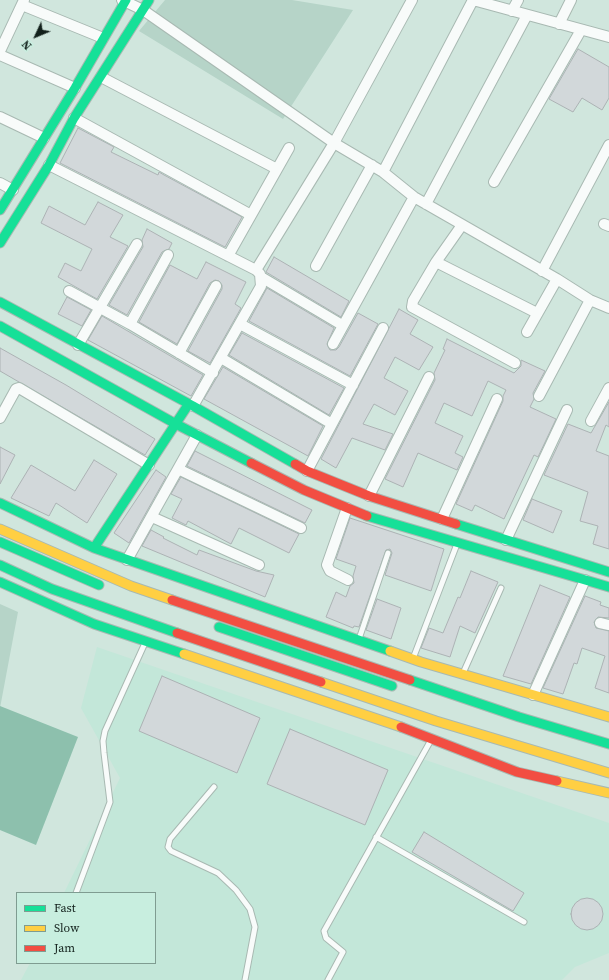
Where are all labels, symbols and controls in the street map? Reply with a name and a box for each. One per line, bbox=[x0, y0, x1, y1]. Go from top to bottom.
north arrow bbox=[16, 16, 56, 56]
text: N bbox=[19, 37, 35, 53]
legend bbox=[16, 892, 156, 964]
text: Fast bbox=[54, 900, 76, 916]
text: Slow bbox=[54, 920, 79, 936]
text: Jam bbox=[54, 940, 75, 956]

